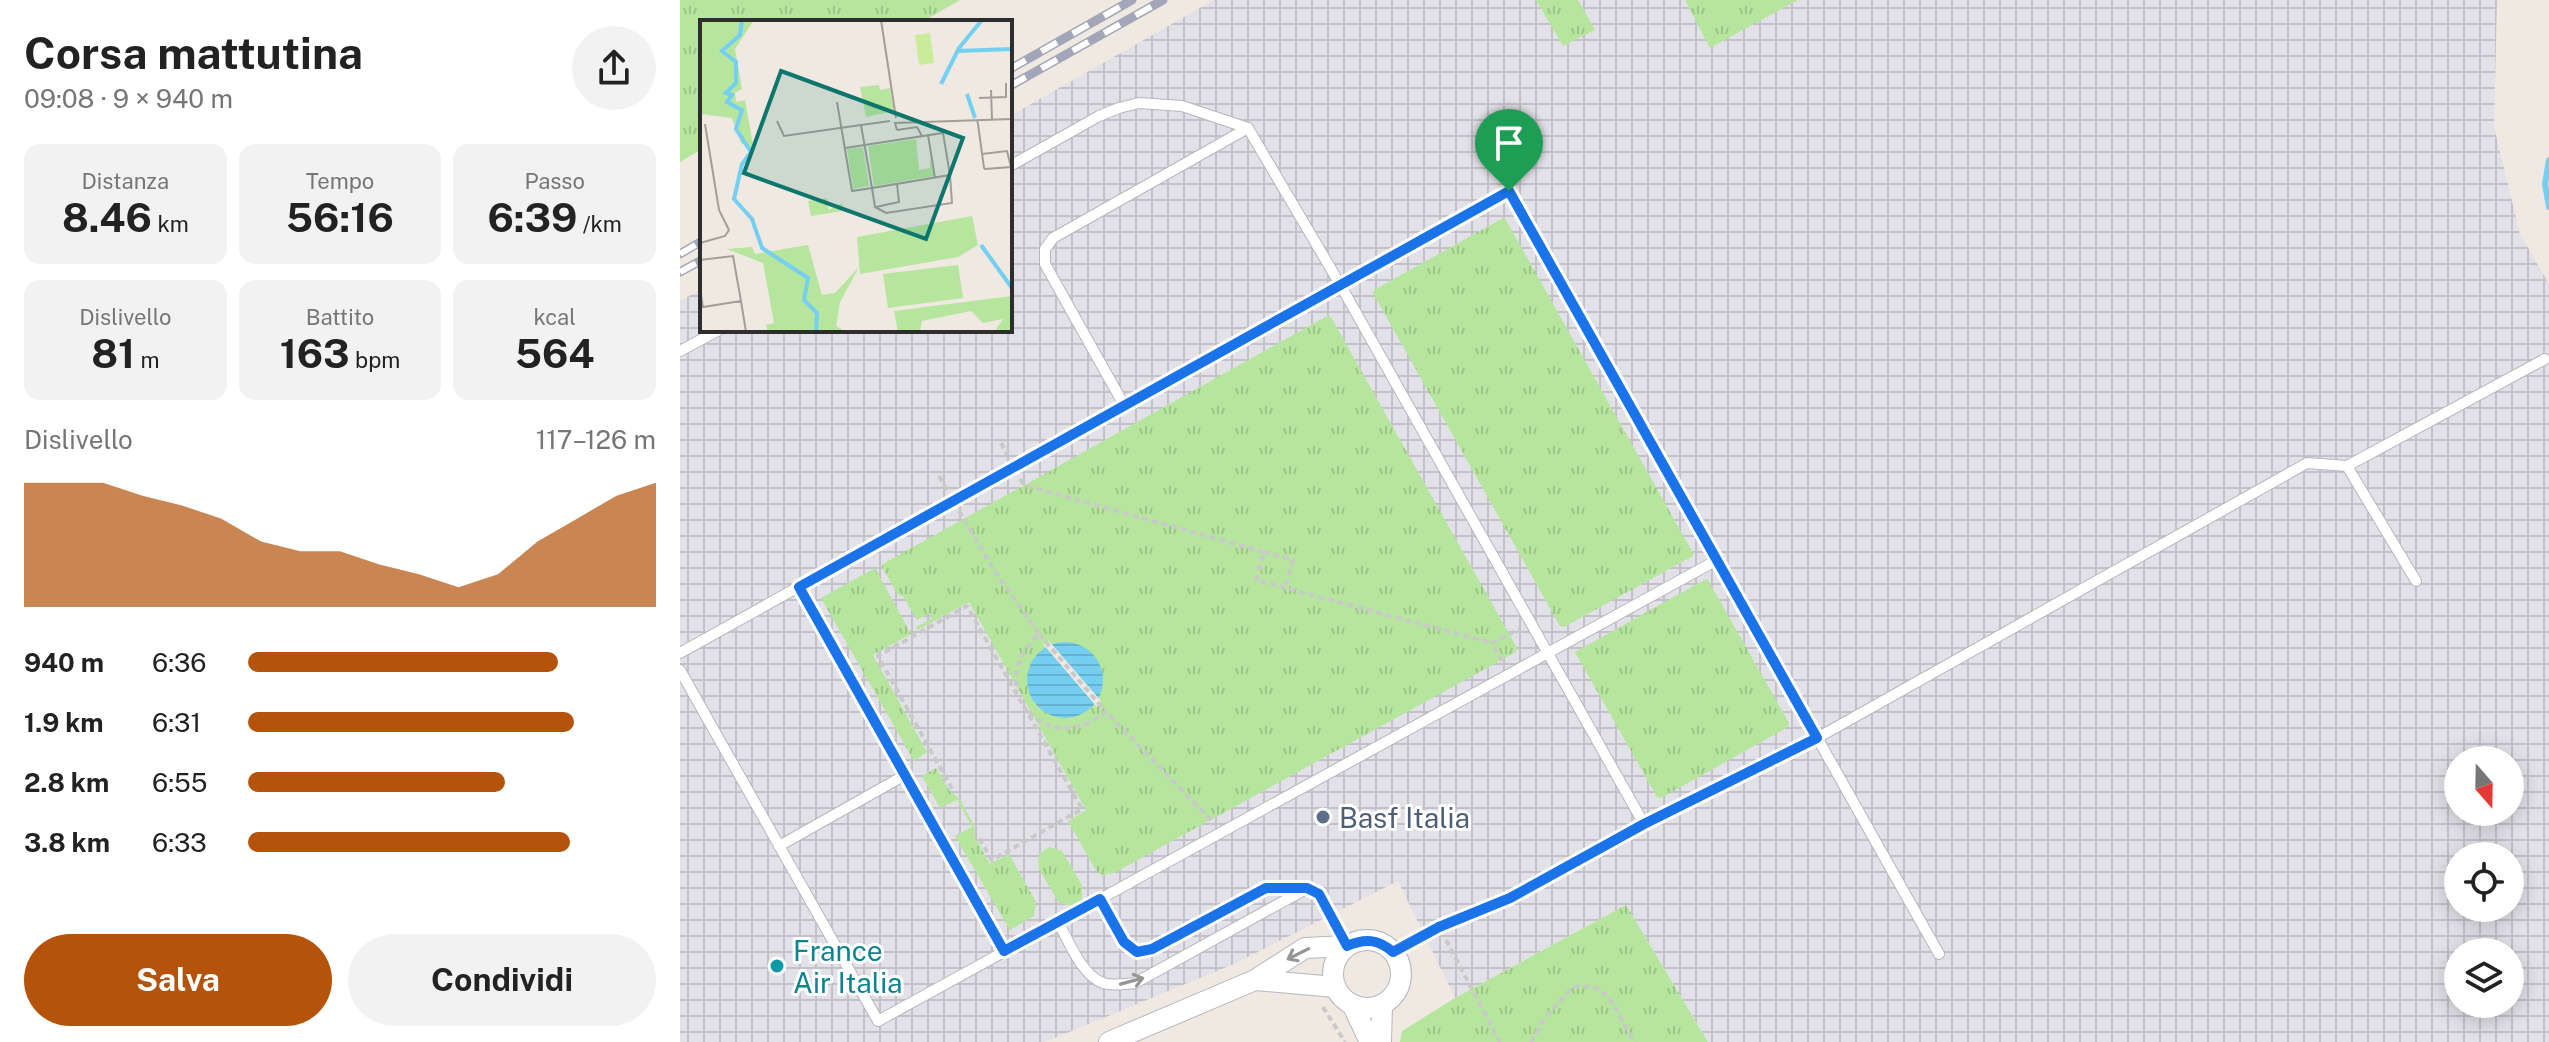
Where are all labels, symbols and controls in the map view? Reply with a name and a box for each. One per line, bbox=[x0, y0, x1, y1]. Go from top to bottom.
inset map bbox=[700, 20, 1012, 332]
button: share bbox=[572, 26, 656, 110]
text: Corsa mattutina bbox=[24, 27, 363, 79]
text: 09:08 · 9 × 940 m bbox=[24, 83, 233, 114]
pin bbox=[1475, 109, 1543, 191]
icon: arrive bbox=[1487, 121, 1531, 165]
text: Distanza bbox=[81, 168, 169, 194]
text: Tempo bbox=[306, 168, 374, 194]
text: Passo bbox=[524, 168, 585, 194]
text: 8.46 bbox=[62, 194, 152, 241]
text: 56:16 bbox=[286, 194, 394, 241]
text: 6:39 bbox=[487, 194, 577, 241]
text: km bbox=[152, 211, 189, 237]
text: /km bbox=[577, 211, 622, 237]
text: Dislivello bbox=[79, 304, 171, 330]
text: Battito bbox=[306, 304, 374, 330]
text: kcal bbox=[533, 304, 576, 330]
text: 81 bbox=[91, 330, 135, 377]
text: 163 bbox=[280, 330, 350, 377]
text: 564 bbox=[515, 330, 594, 377]
text: m bbox=[135, 347, 160, 373]
text: bpm bbox=[350, 347, 400, 373]
text: Dislivello bbox=[24, 424, 133, 455]
text: 117–126 m bbox=[536, 424, 656, 455]
text: 940 m bbox=[24, 647, 104, 678]
text: 6:36 bbox=[152, 647, 206, 678]
text: 1.9 km bbox=[24, 707, 103, 738]
text: 6:31 bbox=[152, 707, 201, 738]
north arrow bbox=[2444, 746, 2524, 826]
map controls bbox=[2444, 746, 2524, 1018]
text: 2.8 km bbox=[24, 767, 109, 798]
text: 6:55 bbox=[152, 767, 207, 798]
place label: Basf Italia bbox=[1339, 801, 1470, 834]
marker: Basf Italia bbox=[1314, 808, 1332, 826]
text: 3.8 km bbox=[24, 827, 110, 858]
text: 6:33 bbox=[152, 827, 207, 858]
button: locate bbox=[2444, 842, 2524, 922]
button: Salva bbox=[24, 934, 332, 1026]
button: Condividi bbox=[348, 934, 656, 1026]
place label: France Air Italia bbox=[793, 934, 903, 999]
button: layers bbox=[2444, 938, 2524, 1018]
one-way arrow bbox=[1287, 946, 1310, 962]
marker: France Air Italia bbox=[768, 957, 786, 975]
one-way arrow bbox=[1118, 973, 1144, 988]

